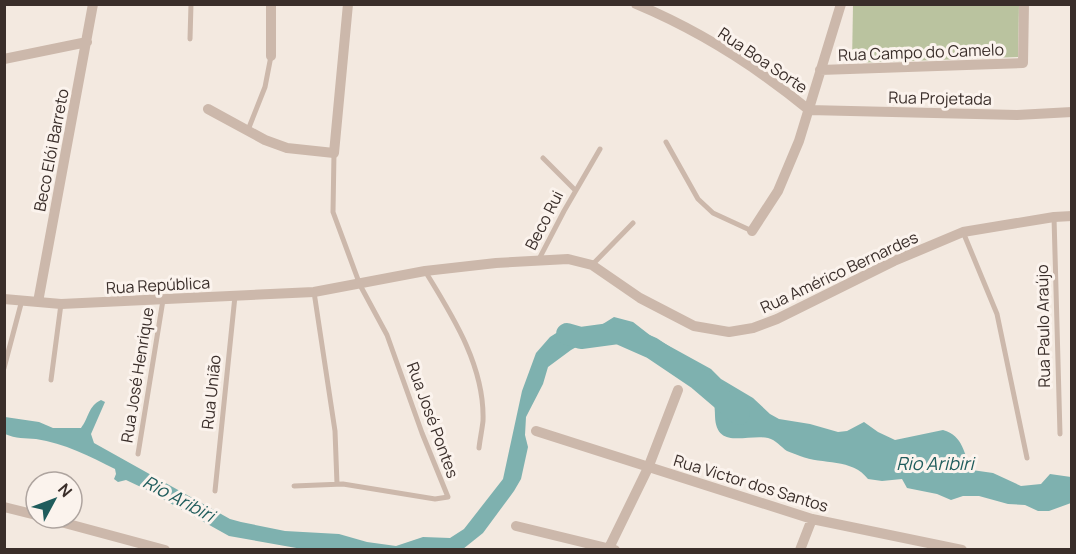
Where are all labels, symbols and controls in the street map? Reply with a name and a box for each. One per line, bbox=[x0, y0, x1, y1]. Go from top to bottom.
street label: Rua Boa Sorte bbox=[714, 22, 812, 98]
street label: Rua Campo do Camelo bbox=[838, 38, 1004, 66]
street label: Rua Projetada bbox=[888, 86, 992, 110]
street label: Beco Elói Barreto bbox=[28, 87, 74, 213]
street label: Beco Rui bbox=[520, 187, 568, 253]
street label: Rua Américo Bernardes bbox=[757, 226, 921, 318]
street label: Rua Paulo Araújo bbox=[1031, 264, 1055, 388]
street label: Rua República bbox=[105, 271, 211, 299]
street label: Rua José Henrique bbox=[115, 306, 159, 444]
street label: Rua União bbox=[196, 354, 226, 430]
street label: Rua José Pontes bbox=[402, 359, 464, 481]
street label: Rua Victor dos Santos bbox=[671, 449, 831, 517]
water label: Rio Aribiri bbox=[896, 451, 977, 475]
water label: Rio Aribiri bbox=[139, 469, 221, 528]
north arrow bbox=[24, 470, 84, 530]
text: N bbox=[53, 479, 77, 502]

